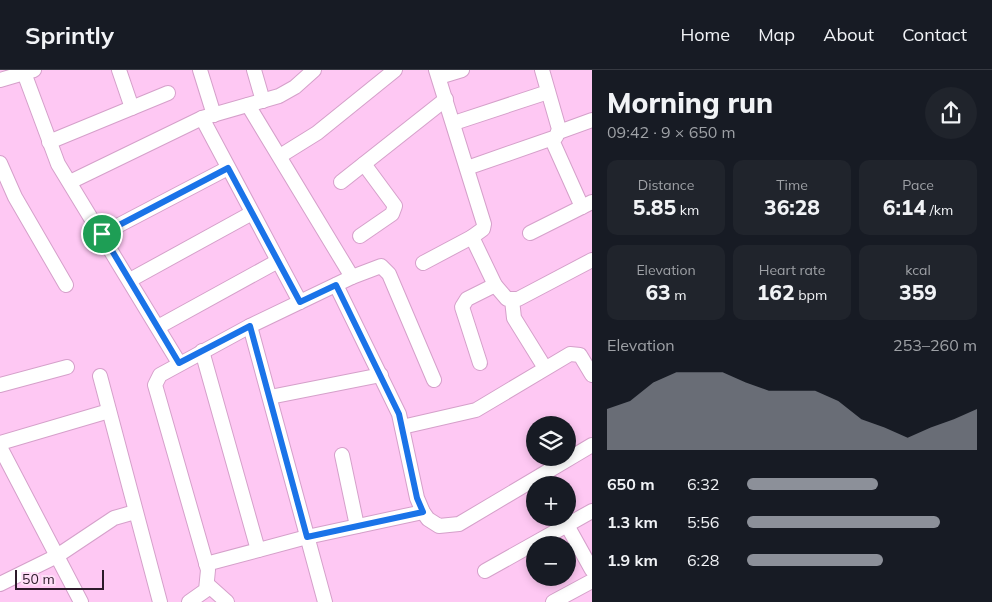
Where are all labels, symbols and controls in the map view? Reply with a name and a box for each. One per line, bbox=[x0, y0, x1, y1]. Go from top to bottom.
text: Sprintly bbox=[25, 20, 114, 50]
text: Home bbox=[680, 23, 730, 46]
text: Map bbox=[758, 23, 795, 46]
text: About bbox=[823, 23, 874, 46]
text: Contact bbox=[902, 23, 967, 46]
text: Morning run bbox=[607, 85, 773, 120]
button: share bbox=[925, 87, 977, 139]
text: 09:42 · 9 × 650 m bbox=[607, 122, 736, 142]
text: Distance bbox=[638, 176, 694, 194]
text: Time bbox=[776, 176, 808, 194]
text: Pace bbox=[902, 176, 934, 194]
text: 5.85 bbox=[633, 194, 676, 220]
text: 36:28 bbox=[764, 194, 820, 220]
text: 6:14 bbox=[883, 194, 926, 220]
text: km bbox=[676, 201, 699, 219]
text: /km bbox=[926, 201, 953, 219]
pin bbox=[81, 213, 123, 255]
icon: arrive bbox=[88, 220, 116, 248]
text: Elevation bbox=[636, 261, 696, 279]
text: Heart rate bbox=[759, 261, 825, 279]
text: kcal bbox=[905, 261, 931, 279]
text: 63 bbox=[645, 279, 671, 305]
text: 162 bbox=[757, 279, 795, 305]
text: 359 bbox=[899, 279, 937, 305]
text: m bbox=[671, 286, 687, 304]
text: bpm bbox=[795, 286, 827, 304]
text: Elevation bbox=[607, 335, 675, 355]
text: 253–260 m bbox=[893, 335, 977, 355]
map controls bbox=[526, 416, 576, 586]
button: layers bbox=[526, 416, 576, 466]
text: 650 m bbox=[607, 474, 655, 494]
text: 6:32 bbox=[687, 474, 719, 494]
button: + bbox=[526, 476, 576, 526]
text: 1.3 km bbox=[607, 512, 658, 532]
text: 5:56 bbox=[687, 512, 719, 532]
button: − bbox=[526, 536, 576, 586]
text: 1.9 km bbox=[607, 550, 658, 570]
text: 6:28 bbox=[687, 550, 719, 570]
scale bar bbox=[15, 567, 104, 590]
text: 50 m bbox=[22, 570, 55, 588]

